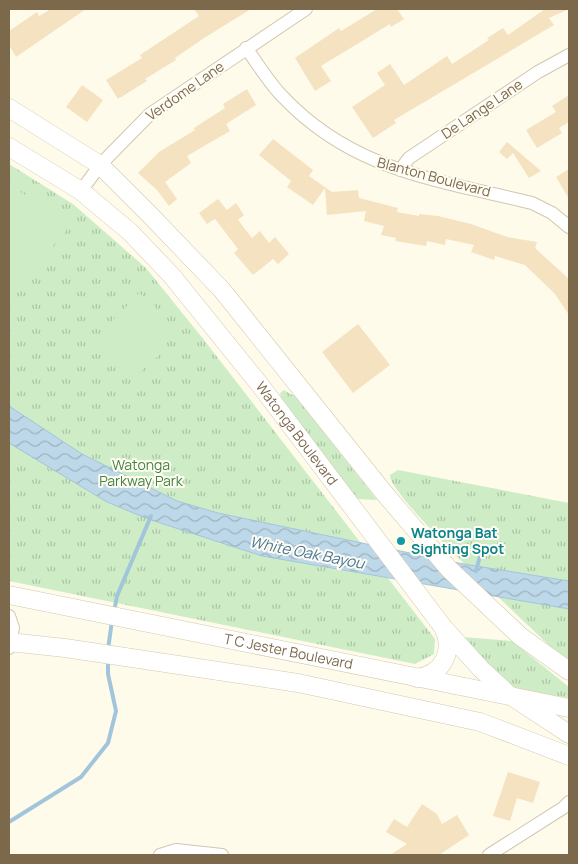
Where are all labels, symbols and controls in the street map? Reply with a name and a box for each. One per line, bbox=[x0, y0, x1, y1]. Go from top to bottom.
street label: Verdome Lane bbox=[142, 57, 228, 125]
street label: De Lange Lane bbox=[437, 74, 526, 143]
street label: Blanton Boulevard bbox=[375, 152, 493, 201]
street label: Watonga Boulevard bbox=[252, 378, 342, 489]
park label: Watonga Parkway Park bbox=[99, 455, 184, 490]
place label: Watonga Bat Sighting Spot bbox=[411, 523, 504, 558]
water label: White Oak Bayou bbox=[248, 531, 367, 574]
marker: Watonga Bat Sighting Spot bbox=[395, 535, 407, 547]
street label: T C Jester Boulevard bbox=[222, 629, 355, 673]

